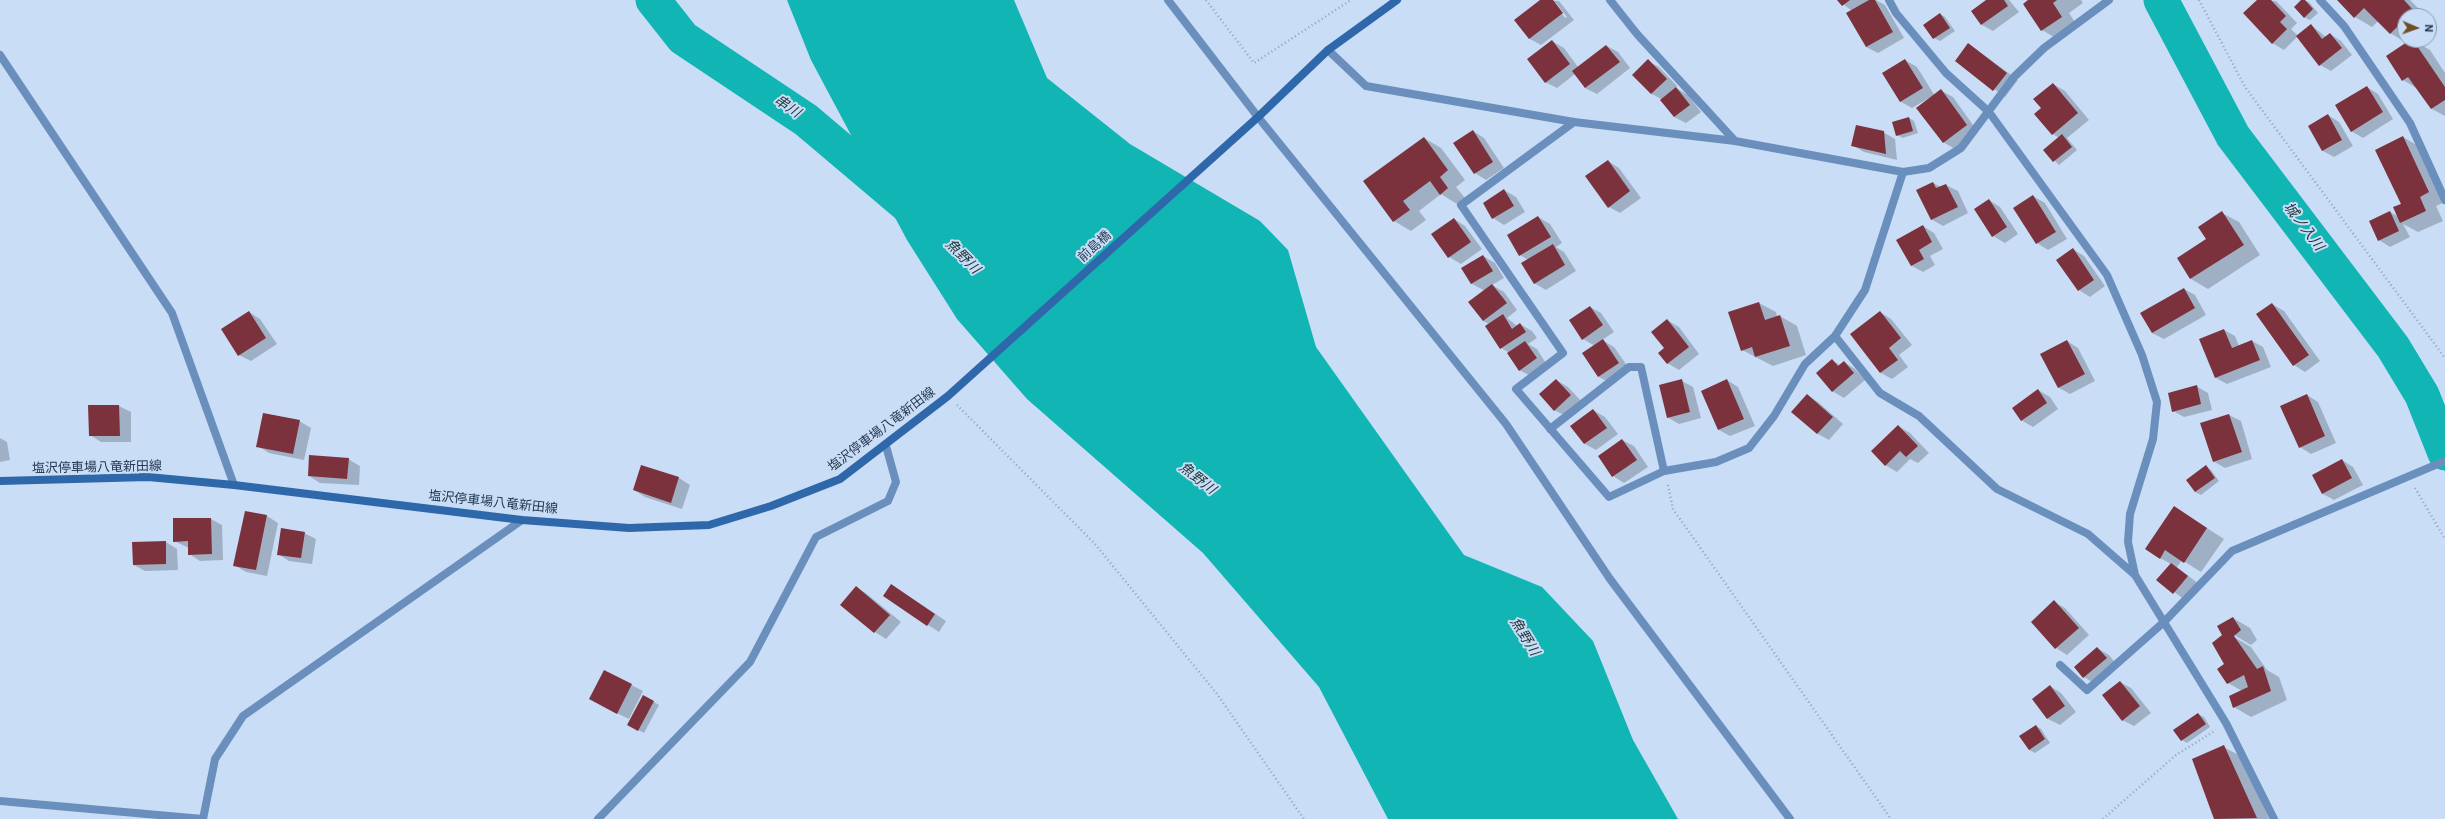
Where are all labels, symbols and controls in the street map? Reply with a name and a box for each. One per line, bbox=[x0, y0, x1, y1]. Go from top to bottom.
north arrow bbox=[2397, 8, 2437, 48]
text: N bbox=[2422, 24, 2435, 33]
water label: 串川 bbox=[771, 92, 803, 122]
water label: 城ノ入川 bbox=[2279, 200, 2327, 254]
street label: 前島橋 bbox=[1075, 228, 1115, 266]
water label: 魚野川 bbox=[941, 236, 983, 278]
street label: 塩沢停車場八竜新田線 bbox=[825, 385, 939, 475]
street label: 塩沢停車場八竜新田線 bbox=[32, 459, 162, 477]
water label: 魚野川 bbox=[1175, 459, 1219, 499]
street label: 塩沢停車場八竜新田線 bbox=[428, 488, 558, 518]
water label: 魚野川 bbox=[1506, 615, 1542, 659]

